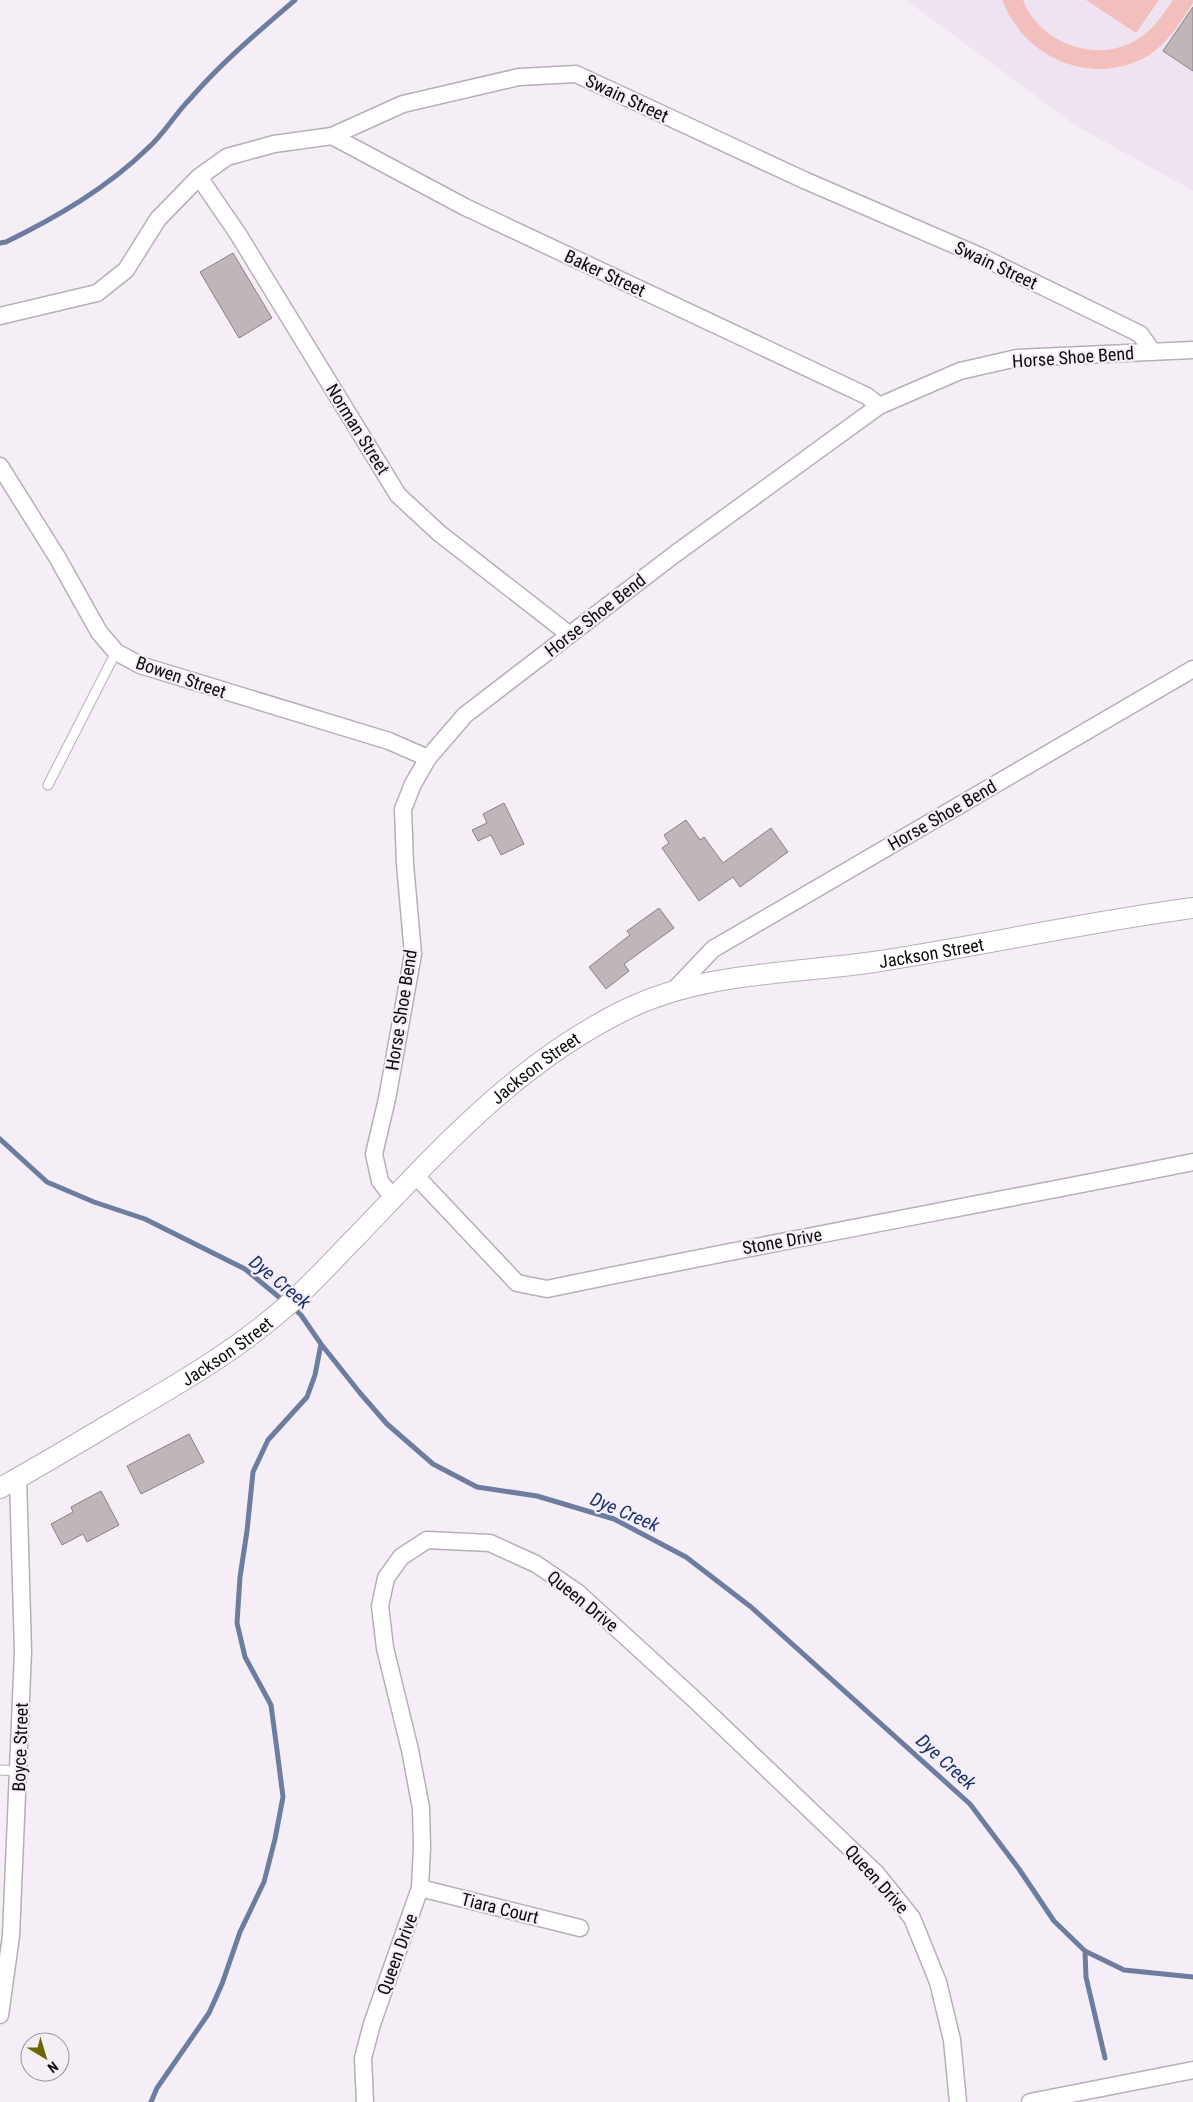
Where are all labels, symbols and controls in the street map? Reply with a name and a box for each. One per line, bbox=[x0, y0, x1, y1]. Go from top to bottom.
street label: Swain Street bbox=[582, 70, 672, 126]
street label: Swain Street bbox=[951, 237, 1041, 293]
street label: Baker Street bbox=[561, 245, 649, 301]
street label: Horse Shoe Bend bbox=[1011, 342, 1135, 372]
street label: Norman Street bbox=[322, 380, 394, 478]
street label: Horse Shoe Bend bbox=[540, 569, 650, 661]
street label: Bowen Street bbox=[133, 652, 229, 702]
street label: Horse Shoe Bend bbox=[884, 775, 1000, 855]
street label: Jackson Street bbox=[877, 933, 985, 972]
street label: Horse Shoe Bend bbox=[381, 948, 421, 1072]
street label: Jackson Street bbox=[486, 1027, 584, 1108]
street label: Stone Drive bbox=[740, 1224, 824, 1258]
water label: Dye Creek bbox=[245, 1250, 316, 1314]
street label: Jackson Street bbox=[177, 1312, 276, 1390]
water label: Dye Creek bbox=[587, 1487, 663, 1537]
street label: Queen Drive bbox=[543, 1566, 623, 1636]
street label: Boyce Street bbox=[8, 1702, 32, 1792]
water label: Dye Creek bbox=[911, 1729, 981, 1795]
street label: Queen Drive bbox=[841, 1840, 913, 1918]
street label: Tiara Court bbox=[459, 1888, 541, 1928]
street label: Queen Drive bbox=[373, 1910, 421, 1998]
north arrow bbox=[20, 2032, 70, 2082]
text: N bbox=[45, 2058, 61, 2076]

